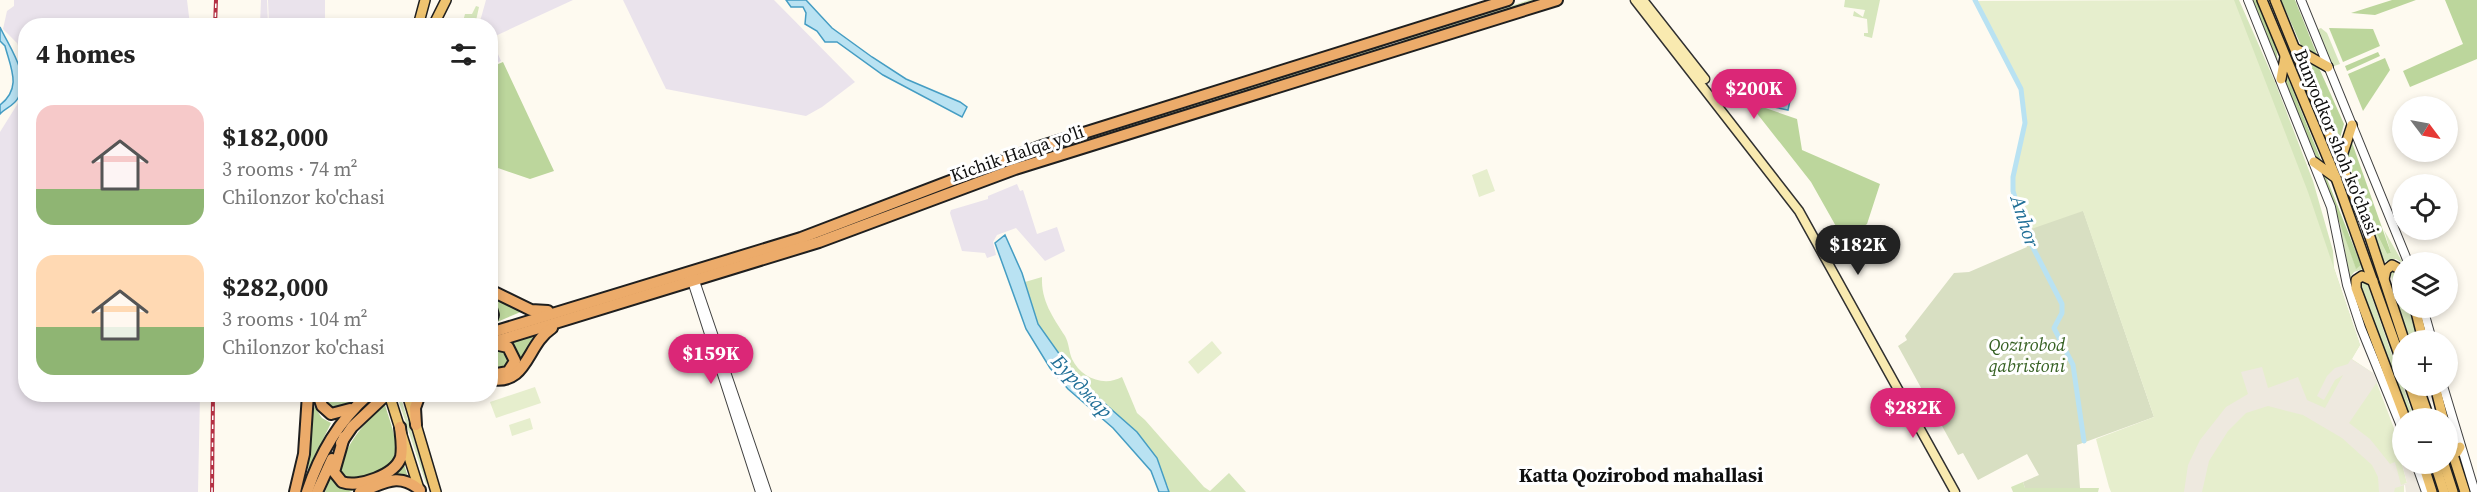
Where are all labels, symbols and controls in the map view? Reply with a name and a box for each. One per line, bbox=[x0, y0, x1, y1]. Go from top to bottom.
text: 4 homes bbox=[36, 36, 135, 72]
icon: filters bbox=[447, 38, 480, 71]
street label: Bunyodkor shoh ko'chasi bbox=[2288, 45, 2386, 239]
pin: $200K bbox=[1712, 69, 1796, 120]
text: $200K bbox=[1725, 74, 1783, 102]
north arrow bbox=[2392, 96, 2458, 162]
map controls bbox=[2392, 96, 2458, 474]
street label: Kichik Halqa yo'li bbox=[947, 118, 1087, 188]
text: $182,000 bbox=[222, 119, 328, 155]
icon: home bbox=[84, 129, 156, 201]
text: 3 rooms · 74 m² bbox=[222, 155, 358, 183]
button: locate bbox=[2392, 174, 2458, 240]
text: Chilonzor ko'chasi bbox=[222, 183, 385, 211]
water label: Anhor bbox=[2003, 191, 2047, 251]
pin: $182K bbox=[1816, 225, 1900, 276]
text: $182K bbox=[1829, 230, 1887, 258]
button: layers bbox=[2392, 252, 2458, 318]
text: $282,000 bbox=[222, 269, 328, 305]
icon: home bbox=[84, 279, 156, 351]
text: 3 rooms · 104 m² bbox=[222, 305, 368, 333]
button: + bbox=[2392, 330, 2458, 396]
park label: Qozirobod qabristoni bbox=[1988, 332, 2066, 378]
text: Chilonzor ko'chasi bbox=[222, 333, 385, 361]
pin: $159K bbox=[669, 334, 753, 385]
text: $159K bbox=[682, 339, 740, 367]
water label: Бурджар bbox=[1045, 347, 1119, 424]
pin: $282K bbox=[1871, 388, 1955, 439]
text: $282K bbox=[1884, 393, 1942, 421]
button: − bbox=[2392, 408, 2458, 474]
district label: Katta Qozirobod mahallasi bbox=[1519, 461, 1763, 489]

